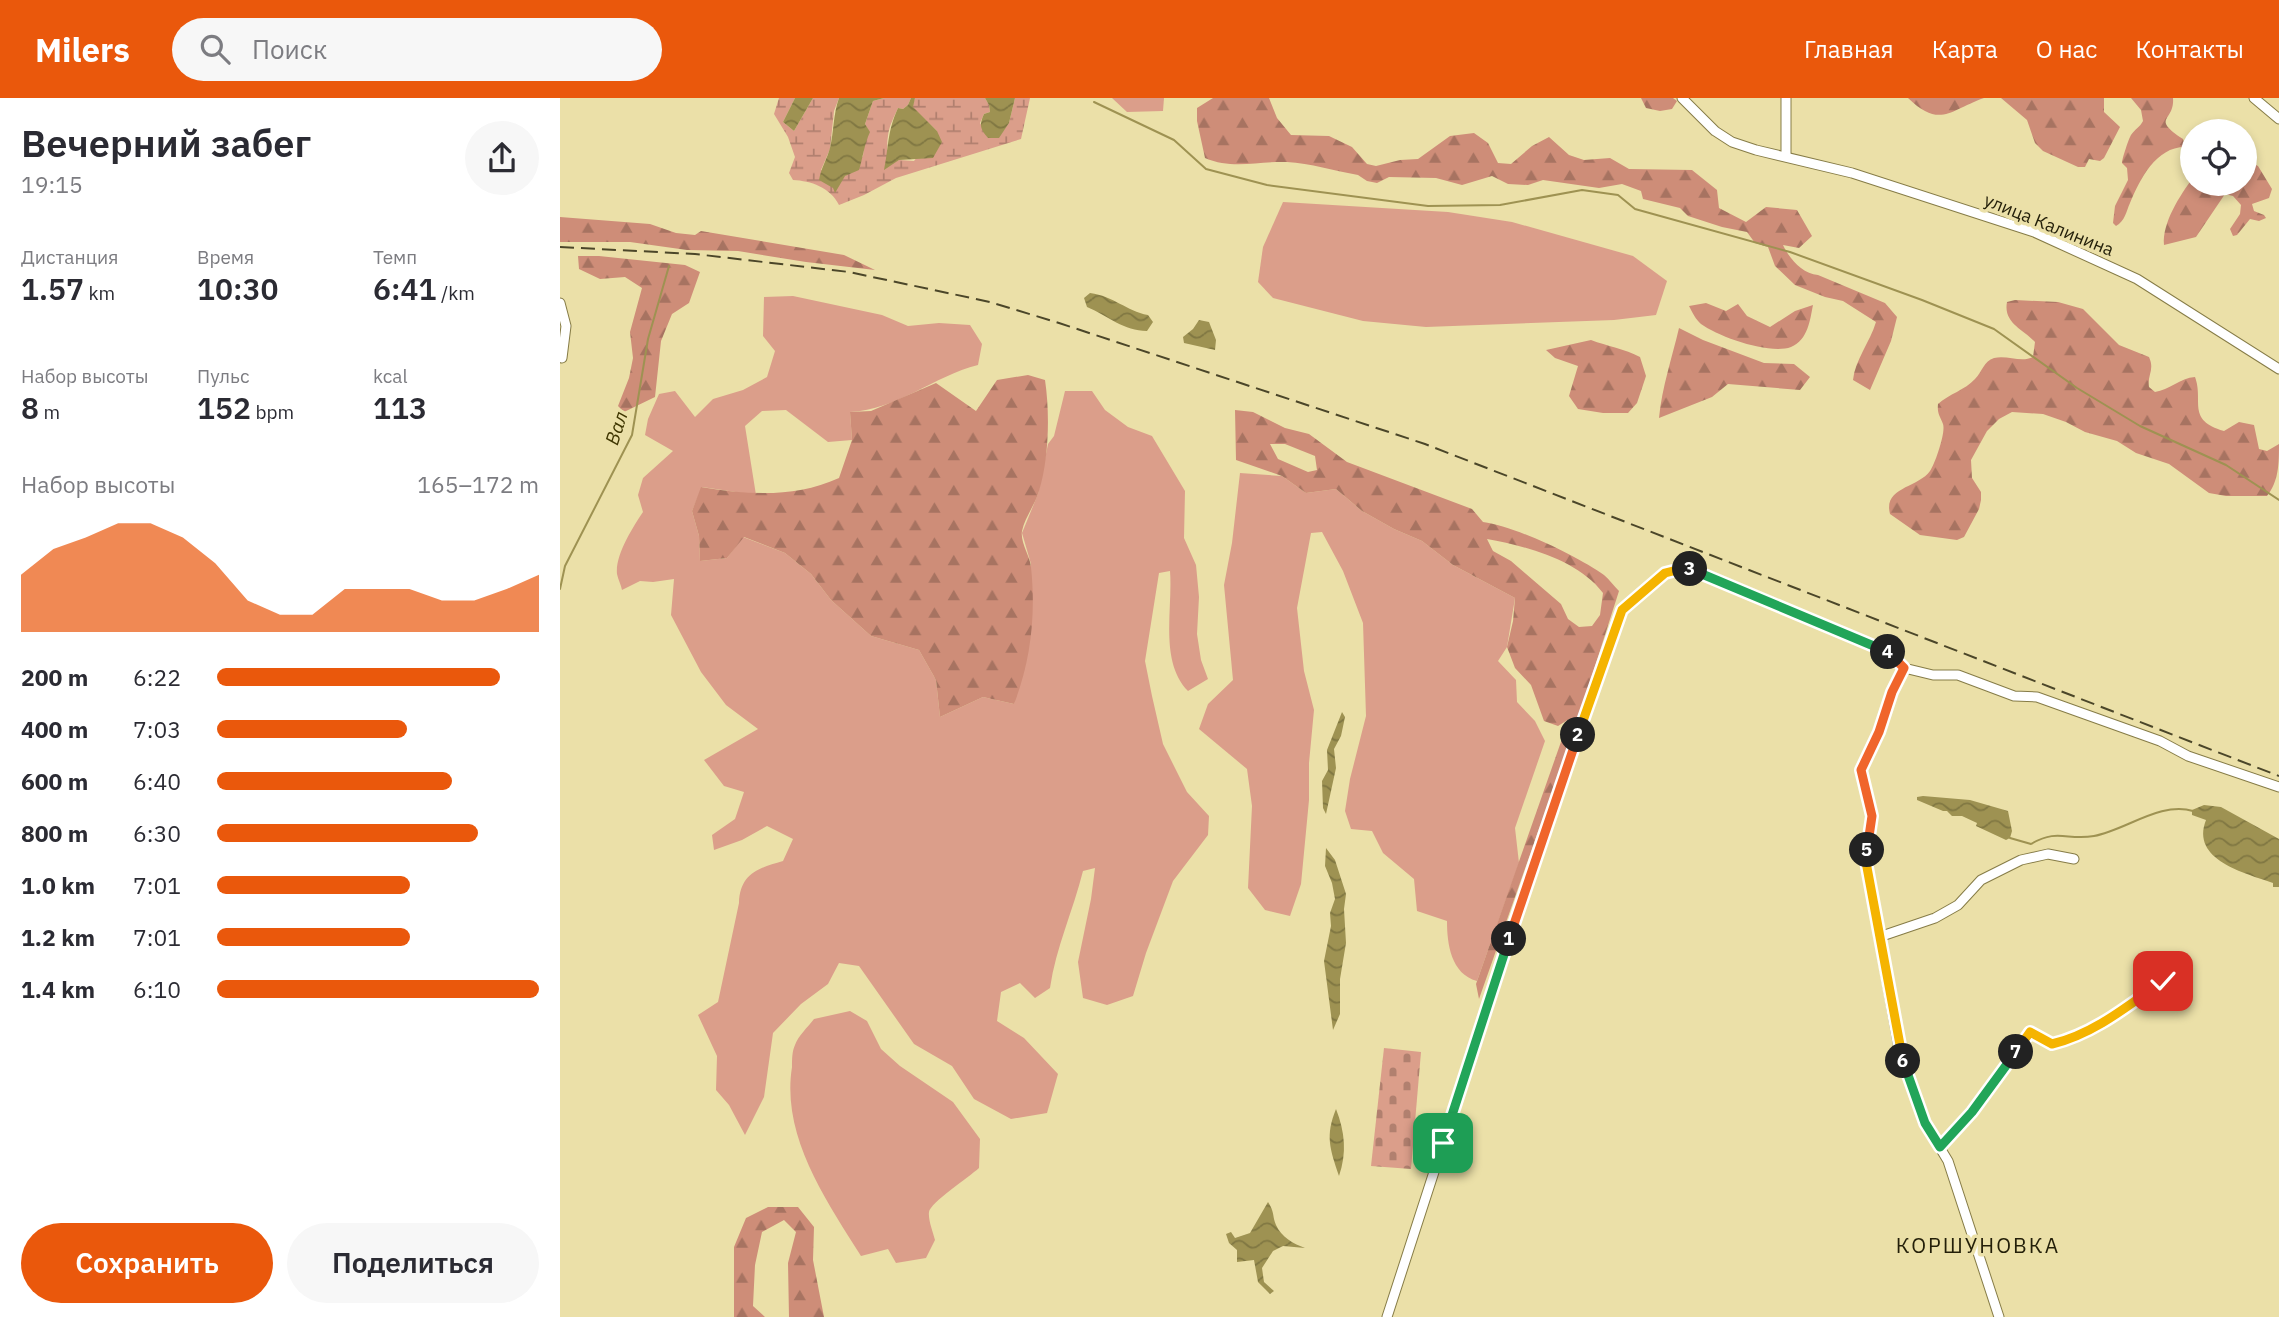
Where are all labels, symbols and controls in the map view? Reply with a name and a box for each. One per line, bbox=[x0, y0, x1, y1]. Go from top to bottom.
search box bbox=[172, 18, 662, 81]
text: Milers bbox=[35, 28, 130, 71]
icon: search bbox=[196, 30, 234, 68]
text: Поиск bbox=[252, 32, 327, 66]
text: Главная bbox=[1804, 33, 1894, 65]
text: Карта bbox=[1932, 33, 1998, 65]
text: О нас bbox=[2036, 33, 2097, 65]
text: Контакты bbox=[2135, 33, 2244, 65]
text: Вечерний забег bbox=[21, 118, 311, 167]
map controls bbox=[2180, 119, 2257, 196]
button: locate bbox=[2180, 119, 2257, 196]
button: share bbox=[465, 121, 539, 195]
text: 19:15 bbox=[21, 169, 83, 199]
street label: улица Калинина bbox=[1981, 188, 2118, 261]
text: Дистанция bbox=[21, 245, 118, 269]
text: Время bbox=[197, 245, 254, 269]
text: Темп bbox=[373, 245, 417, 269]
text: 1.57 bbox=[21, 269, 84, 308]
text: 10:30 bbox=[197, 269, 279, 308]
text: 6:41 bbox=[373, 269, 437, 308]
text: km bbox=[84, 281, 115, 305]
text: /km bbox=[437, 281, 475, 305]
text: Набор высоты bbox=[21, 364, 148, 388]
text: Пульс bbox=[197, 364, 250, 388]
text: kcal bbox=[373, 364, 408, 388]
text: 8 bbox=[21, 388, 39, 427]
text: 152 bbox=[197, 388, 251, 427]
text: 113 bbox=[373, 388, 427, 427]
text: m bbox=[39, 400, 60, 424]
text: bpm bbox=[251, 400, 294, 424]
water label: Вал bbox=[599, 408, 633, 448]
text: Набор высоты bbox=[21, 469, 175, 499]
text: 165–172 m bbox=[417, 469, 539, 499]
pin: 3 bbox=[1672, 552, 1708, 587]
text: 3 bbox=[1684, 556, 1695, 580]
pin: 4 bbox=[1870, 634, 1906, 670]
text: 4 bbox=[1882, 639, 1893, 663]
text: 200 m bbox=[21, 662, 88, 692]
text: 6:22 bbox=[133, 662, 181, 692]
text: 400 m bbox=[21, 714, 88, 744]
text: 7:03 bbox=[133, 714, 181, 744]
pin: 2 bbox=[1560, 718, 1596, 752]
text: 2 bbox=[1572, 722, 1583, 746]
text: 600 m bbox=[21, 766, 88, 796]
text: 6:40 bbox=[133, 766, 181, 796]
text: 800 m bbox=[21, 818, 88, 848]
text: 6:30 bbox=[133, 818, 181, 848]
pin: 5 bbox=[1850, 832, 1884, 868]
text: 5 bbox=[1861, 837, 1872, 861]
text: 1.0 km bbox=[21, 870, 95, 900]
text: 7:01 bbox=[133, 870, 181, 900]
text: 1.2 km bbox=[21, 922, 95, 952]
text: 7:01 bbox=[133, 922, 181, 952]
pin: 1 bbox=[1492, 922, 1527, 956]
text: 1 bbox=[1503, 926, 1514, 950]
pin bbox=[2133, 951, 2193, 1011]
icon: check bbox=[2144, 962, 2182, 1000]
text: 1.4 km bbox=[21, 974, 95, 1004]
text: 6:10 bbox=[133, 974, 181, 1004]
pin: 7 bbox=[1998, 1034, 2034, 1070]
text: 7 bbox=[2010, 1039, 2021, 1063]
pin: 6 bbox=[1886, 1044, 1920, 1079]
text: 6 bbox=[1897, 1048, 1908, 1072]
pin bbox=[1413, 1113, 1473, 1173]
icon: arrive bbox=[1424, 1124, 1462, 1162]
button: Сохранить bbox=[21, 1223, 273, 1303]
button: Поделиться bbox=[287, 1223, 539, 1303]
district label: КОРШУНОВКА bbox=[1896, 1231, 2060, 1259]

